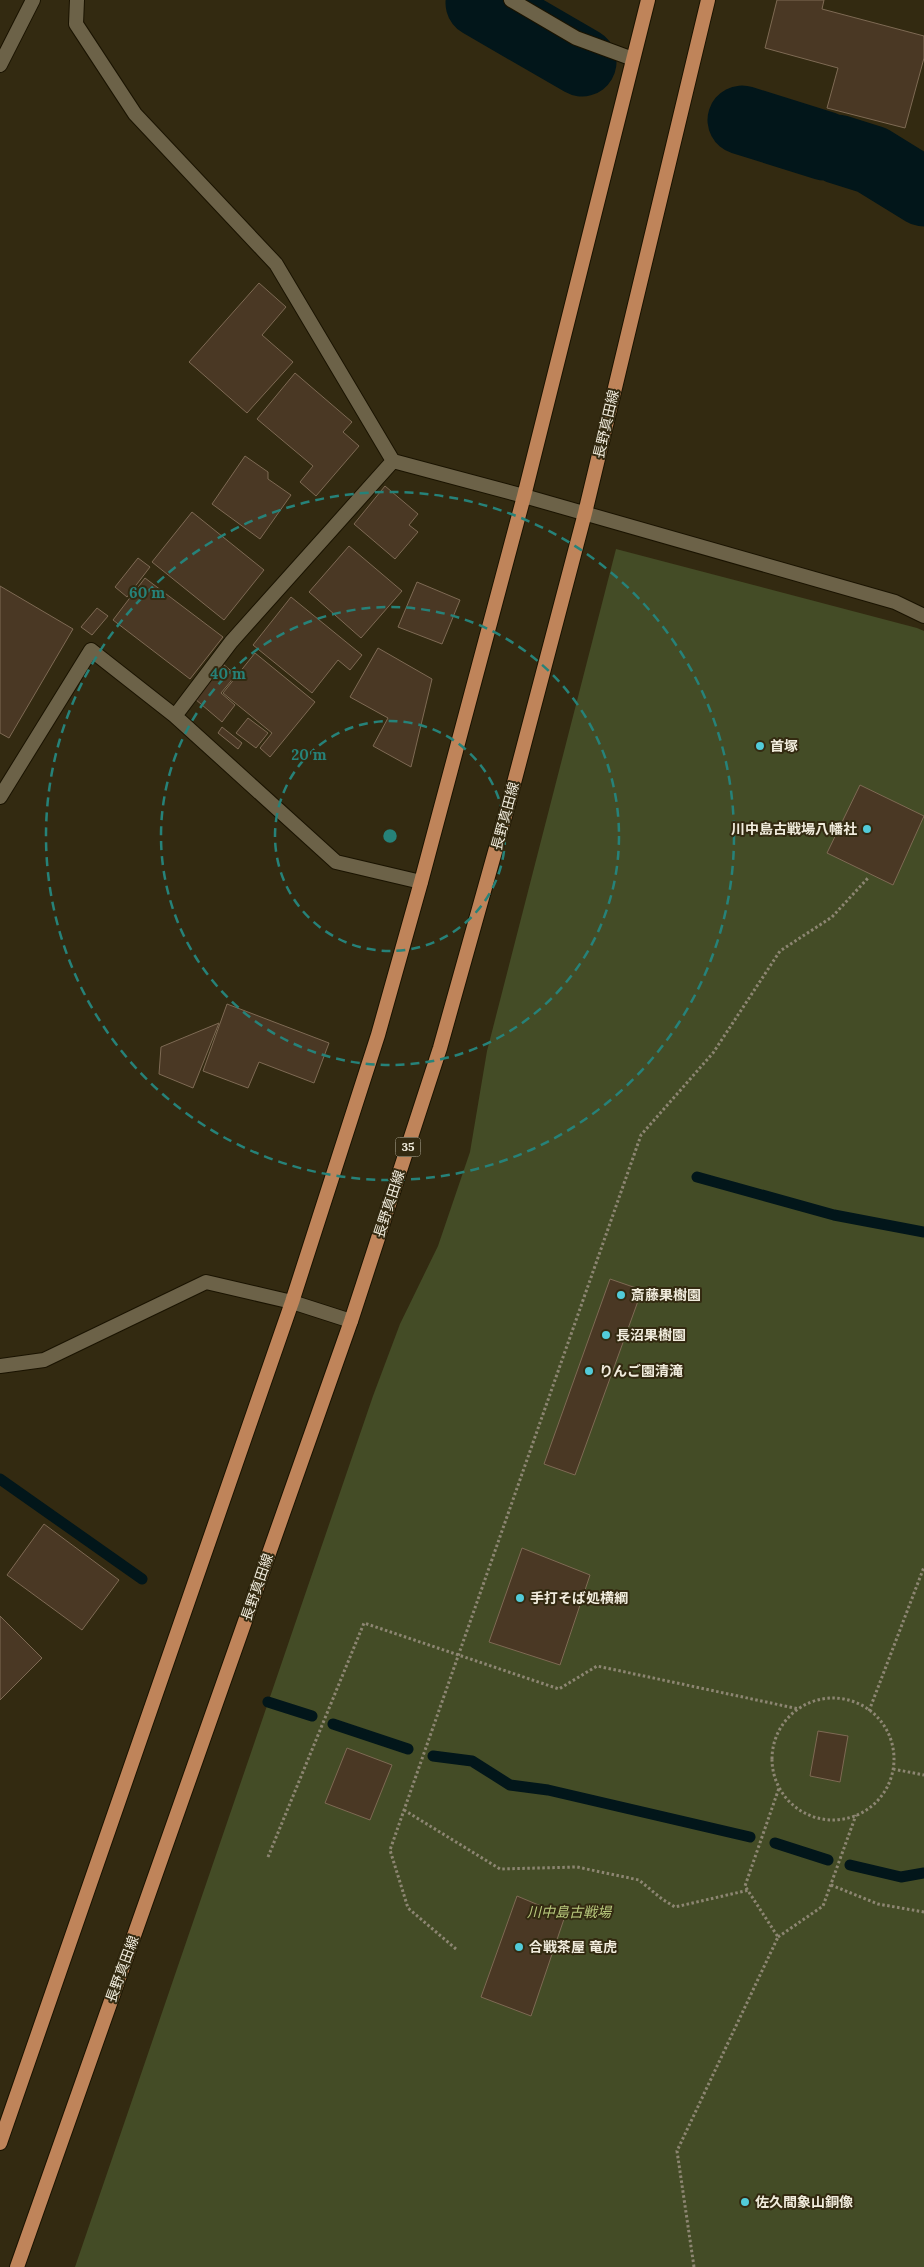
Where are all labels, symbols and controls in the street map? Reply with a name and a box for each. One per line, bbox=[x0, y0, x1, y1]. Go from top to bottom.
street label: 長野真田線 bbox=[589, 388, 623, 460]
text: 60 m bbox=[129, 583, 165, 602]
text: 40 m bbox=[210, 664, 246, 683]
place label: 首塚 bbox=[770, 737, 798, 755]
marker: 首塚 bbox=[754, 740, 766, 752]
text: 20 m bbox=[291, 745, 327, 764]
street label: 長野真田線 bbox=[487, 780, 523, 852]
place label: 川中島古戦場八幡社 bbox=[731, 820, 857, 838]
marker: 川中島古戦場八幡社 bbox=[861, 823, 873, 835]
centre of rings bbox=[381, 827, 399, 845]
road number: 35 bbox=[396, 1138, 420, 1156]
street label: 長野真田線 bbox=[370, 1168, 408, 1240]
place label: 斎藤果樹園 bbox=[631, 1286, 701, 1304]
marker: 斎藤果樹園 bbox=[615, 1289, 627, 1301]
place label: 長沼果樹園 bbox=[616, 1326, 686, 1344]
marker: 長沼果樹園 bbox=[600, 1329, 612, 1341]
place label: りんご園清滝 bbox=[599, 1362, 683, 1380]
marker: りんご園清滝 bbox=[583, 1365, 595, 1377]
street label: 長野真田線 bbox=[237, 1551, 277, 1623]
place label: 手打そば処横綱 bbox=[530, 1589, 628, 1607]
marker: 手打そば処横綱 bbox=[514, 1592, 526, 1604]
park label: 川中島古戦場 bbox=[527, 1903, 613, 1921]
street label: 長野真田線 bbox=[102, 1933, 142, 2005]
place label: 合戦茶屋 竜虎 bbox=[529, 1938, 617, 1956]
marker: 合戦茶屋 竜虎 bbox=[513, 1941, 525, 1953]
place label: 佐久間象山銅像 bbox=[755, 2193, 853, 2211]
marker: 佐久間象山銅像 bbox=[739, 2196, 751, 2208]

